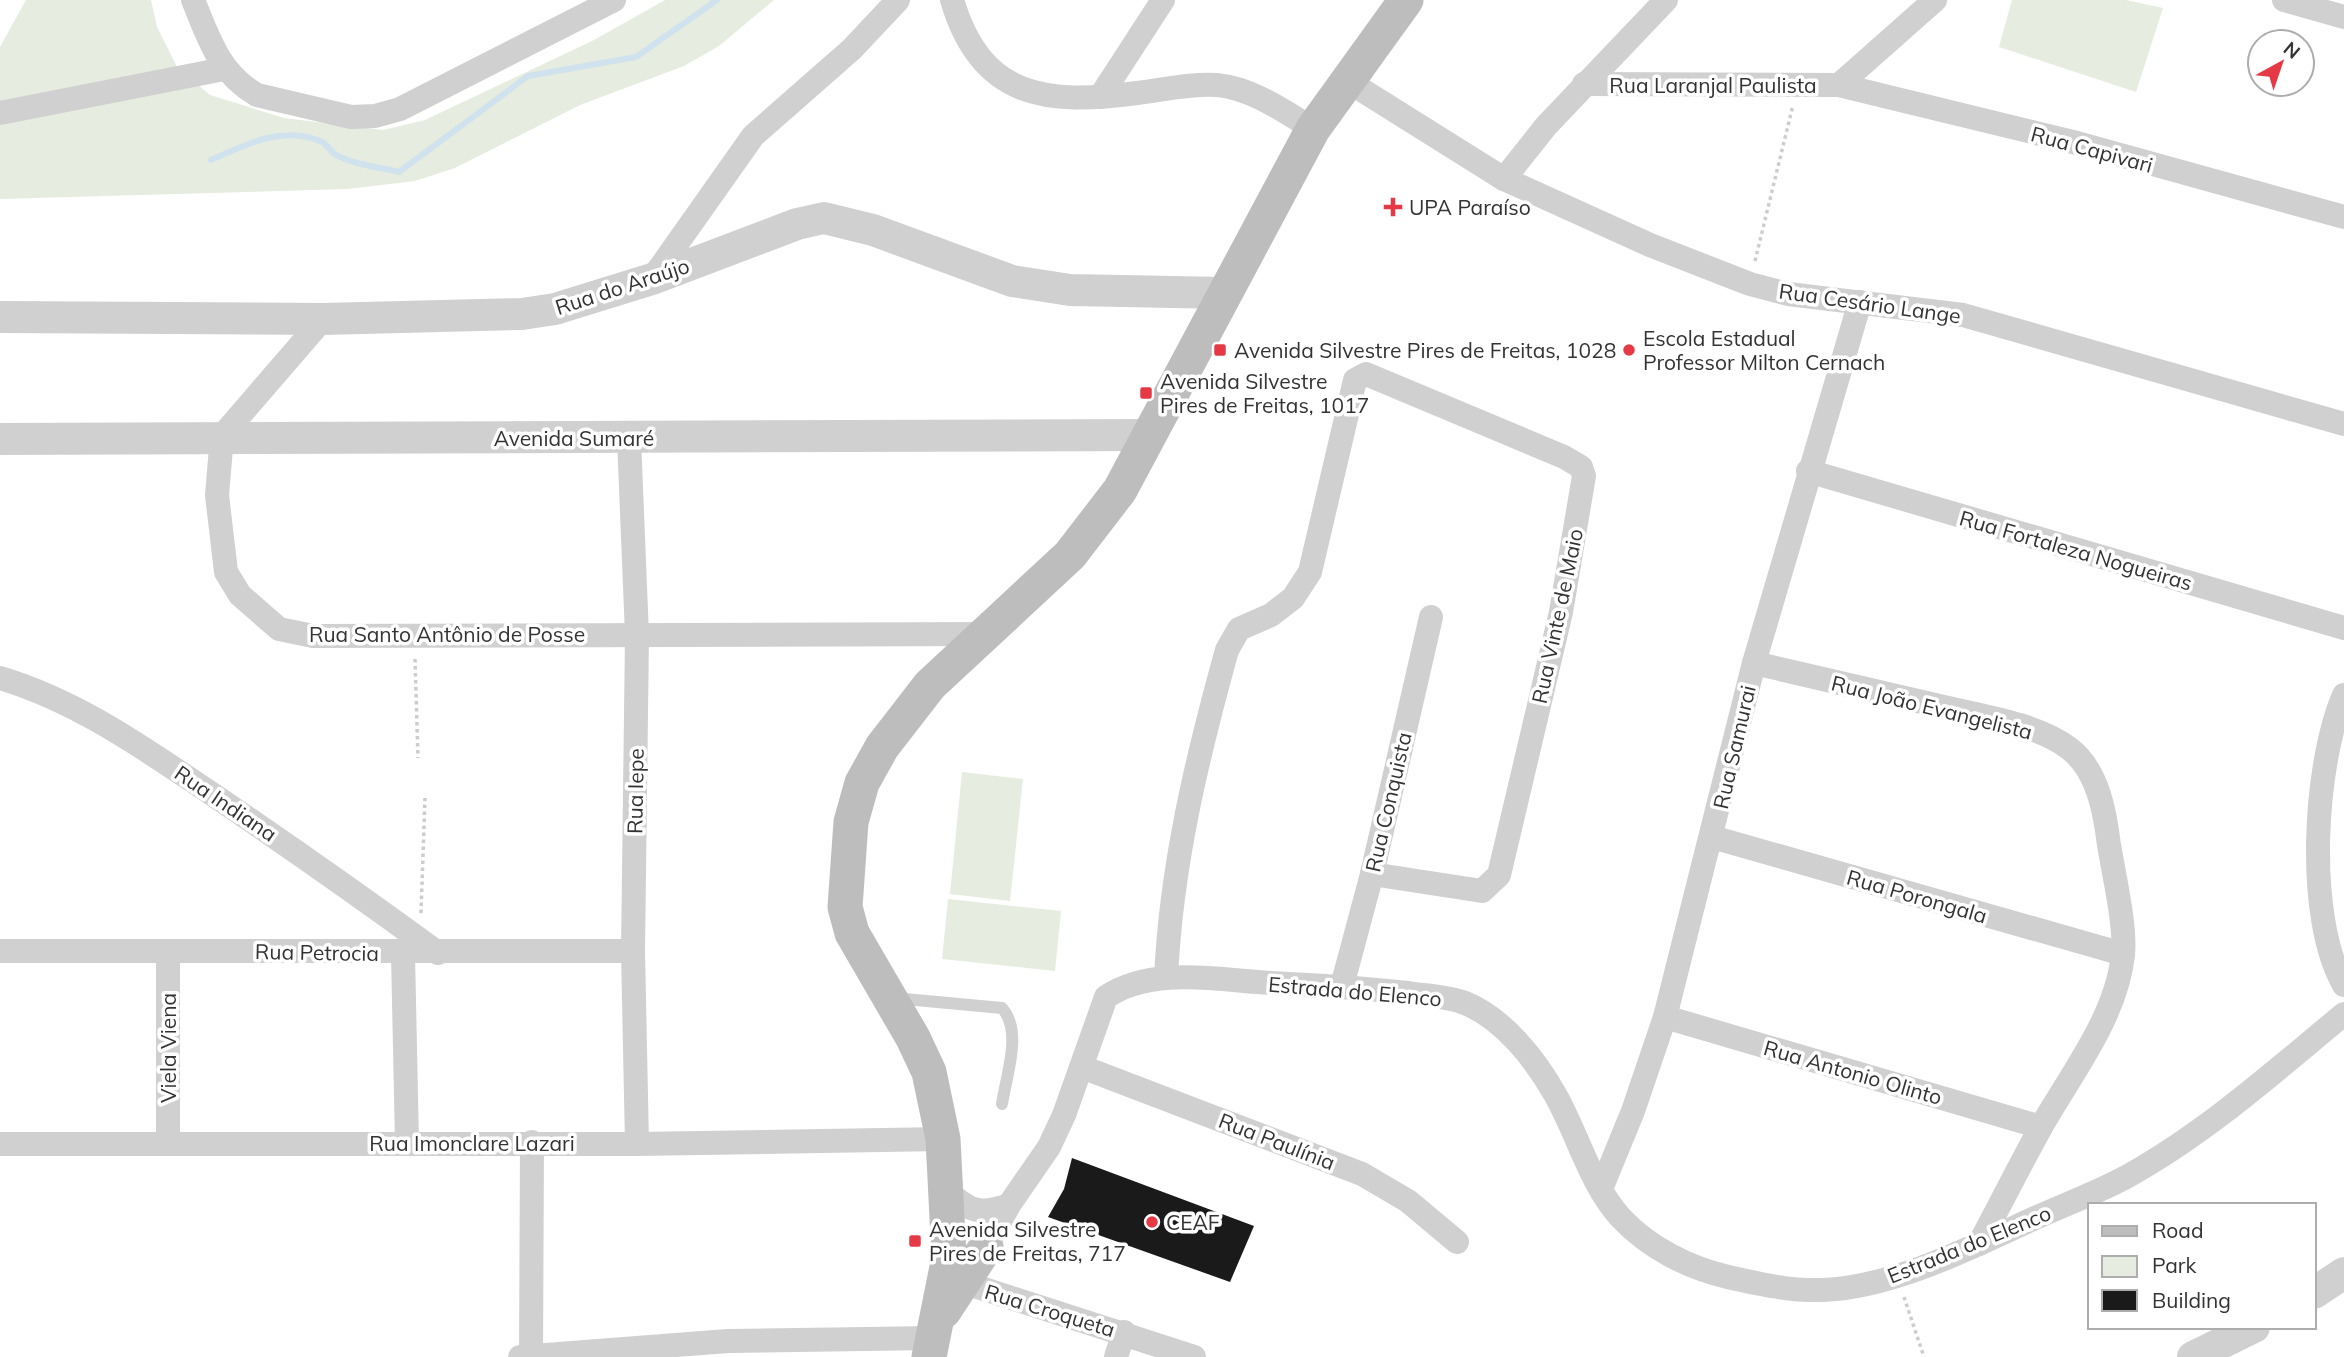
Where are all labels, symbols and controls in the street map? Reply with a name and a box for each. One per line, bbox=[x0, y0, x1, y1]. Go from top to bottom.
north arrow bbox=[2246, 28, 2316, 98]
text: N bbox=[2279, 36, 2305, 64]
street label: Rua Laranjal Paulista bbox=[1609, 72, 1817, 98]
street label: Rua Capivari bbox=[2028, 120, 2156, 178]
place label: UPA Paraíso bbox=[1409, 194, 1531, 220]
marker: UPA Paraíso bbox=[1383, 197, 1403, 217]
street label: Rua do Araújo bbox=[552, 252, 692, 320]
street label: Rua Cesário Lange bbox=[1777, 277, 1963, 329]
place label: Escola Estadual Professor Milton Cernach bbox=[1643, 325, 1885, 375]
place label: Avenida Silvestre Pires de Freitas, 1028 bbox=[1234, 337, 1616, 363]
marker: Avenida Silvestre Pires de Freitas, 1028 bbox=[1212, 342, 1228, 358]
marker: Escola Estadual Professor Milton Cernach bbox=[1621, 342, 1637, 358]
place label: Avenida Silvestre Pires de Freitas, 1017 bbox=[1160, 368, 1369, 418]
marker: Avenida Silvestre Pires de Freitas, 1017 bbox=[1138, 385, 1154, 401]
street label: Avenida Sumaré bbox=[494, 425, 654, 451]
street label: Rua Fortaleza Nogueiras bbox=[1957, 504, 2195, 596]
street label: Rua Vinte de Maio bbox=[1526, 526, 1588, 706]
street label: Rua Santo Antônio de Posse bbox=[309, 621, 585, 647]
street label: Rua João Evangelista bbox=[1829, 669, 2035, 745]
street label: Rua Samurai bbox=[1707, 683, 1761, 811]
street label: Rua Conquista bbox=[1359, 730, 1417, 874]
street label: Rua Iepe bbox=[621, 748, 649, 834]
street label: Rua Indiana bbox=[170, 759, 282, 847]
street label: Rua Porongala bbox=[1844, 864, 1990, 928]
street label: Rua Petrocia bbox=[255, 938, 379, 966]
street label: Estrada do Elenco bbox=[1267, 970, 1443, 1012]
street label: Viela Viena bbox=[155, 993, 181, 1103]
street label: Rua Antonio Olinto bbox=[1761, 1034, 1945, 1110]
street label: Rua Paulínia bbox=[1215, 1107, 1339, 1175]
street label: Rua Imonclare Lazari bbox=[369, 1130, 575, 1156]
street label: Estrada do Elenco bbox=[1883, 1199, 2055, 1289]
legend bbox=[2088, 1203, 2316, 1329]
place label: CEAF bbox=[1166, 1209, 1220, 1235]
marker: CEAF bbox=[1144, 1214, 1160, 1230]
place label: Avenida Silvestre Pires de Freitas, 717 bbox=[929, 1216, 1126, 1266]
text: Road bbox=[2152, 1217, 2203, 1243]
marker: Avenida Silvestre Pires de Freitas, 717 bbox=[907, 1233, 923, 1249]
text: Park bbox=[2152, 1252, 2196, 1278]
street label: Rua Croqueta bbox=[982, 1278, 1118, 1342]
text: Building bbox=[2152, 1287, 2231, 1313]

